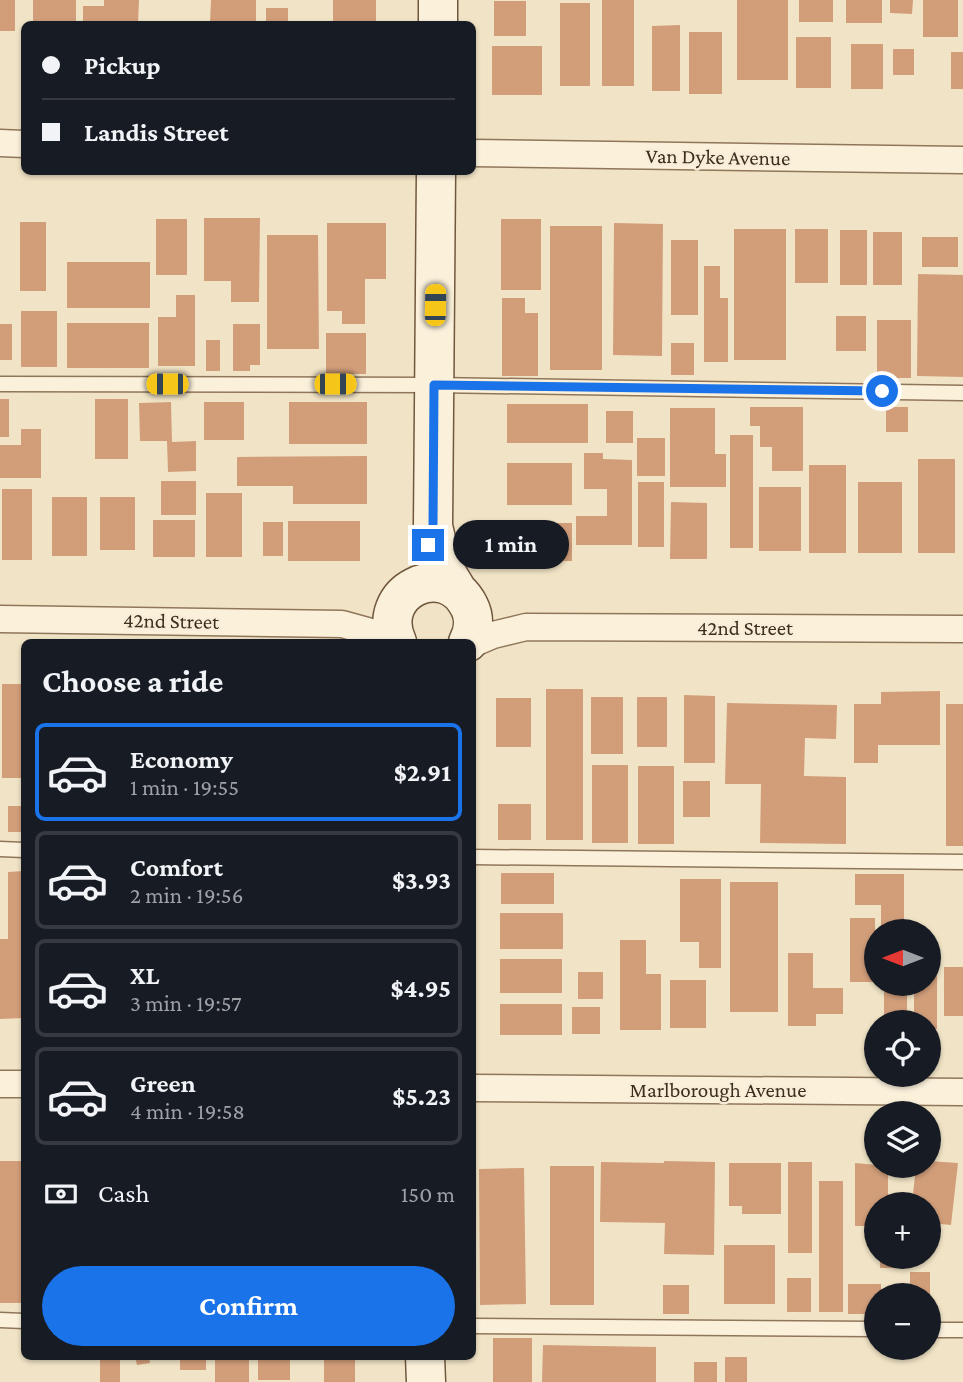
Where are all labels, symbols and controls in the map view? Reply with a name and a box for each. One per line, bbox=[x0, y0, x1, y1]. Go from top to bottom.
text: Pickup bbox=[84, 51, 161, 80]
text: Landis Street bbox=[84, 118, 229, 147]
street label: Van Dyke Avenue bbox=[646, 144, 790, 170]
car bbox=[425, 284, 446, 326]
car bbox=[147, 374, 189, 395]
car bbox=[315, 374, 357, 395]
route start bbox=[866, 375, 898, 407]
callout: 1 min bbox=[452, 520, 568, 570]
route end bbox=[412, 529, 444, 561]
text: 1 min bbox=[485, 531, 537, 557]
street label: 42nd Street bbox=[123, 608, 220, 634]
street label: 42nd Street bbox=[697, 616, 794, 640]
text: Choose a ride bbox=[42, 663, 223, 699]
icon: car bbox=[46, 741, 109, 804]
text: Economy bbox=[130, 745, 233, 774]
text: $2.91 bbox=[394, 758, 451, 787]
text: 1 min · 19:55 bbox=[130, 774, 239, 800]
icon: car bbox=[46, 849, 109, 912]
text: Comfort bbox=[130, 853, 223, 882]
text: $3.93 bbox=[392, 866, 451, 895]
text: 2 min · 19:56 bbox=[130, 882, 243, 908]
north arrow bbox=[864, 919, 942, 996]
map controls bbox=[864, 919, 941, 1360]
icon: car bbox=[46, 957, 109, 1020]
text: XL bbox=[130, 961, 159, 990]
text: $4.95 bbox=[390, 974, 451, 1003]
text: 3 min · 19:57 bbox=[130, 990, 242, 1016]
button: locate bbox=[864, 1010, 941, 1087]
icon: car bbox=[46, 1065, 109, 1128]
text: Green bbox=[130, 1069, 196, 1098]
street label: Marlborough Avenue bbox=[630, 1078, 806, 1102]
text: $5.23 bbox=[392, 1082, 451, 1111]
text: 4 min · 19:58 bbox=[130, 1098, 245, 1124]
button: layers bbox=[864, 1101, 941, 1178]
icon: cash bbox=[42, 1175, 80, 1213]
text: Cash bbox=[98, 1179, 149, 1208]
text: 150 m bbox=[401, 1181, 455, 1207]
button: + bbox=[864, 1192, 941, 1269]
button: Confirm bbox=[42, 1266, 455, 1346]
button: − bbox=[864, 1283, 941, 1360]

